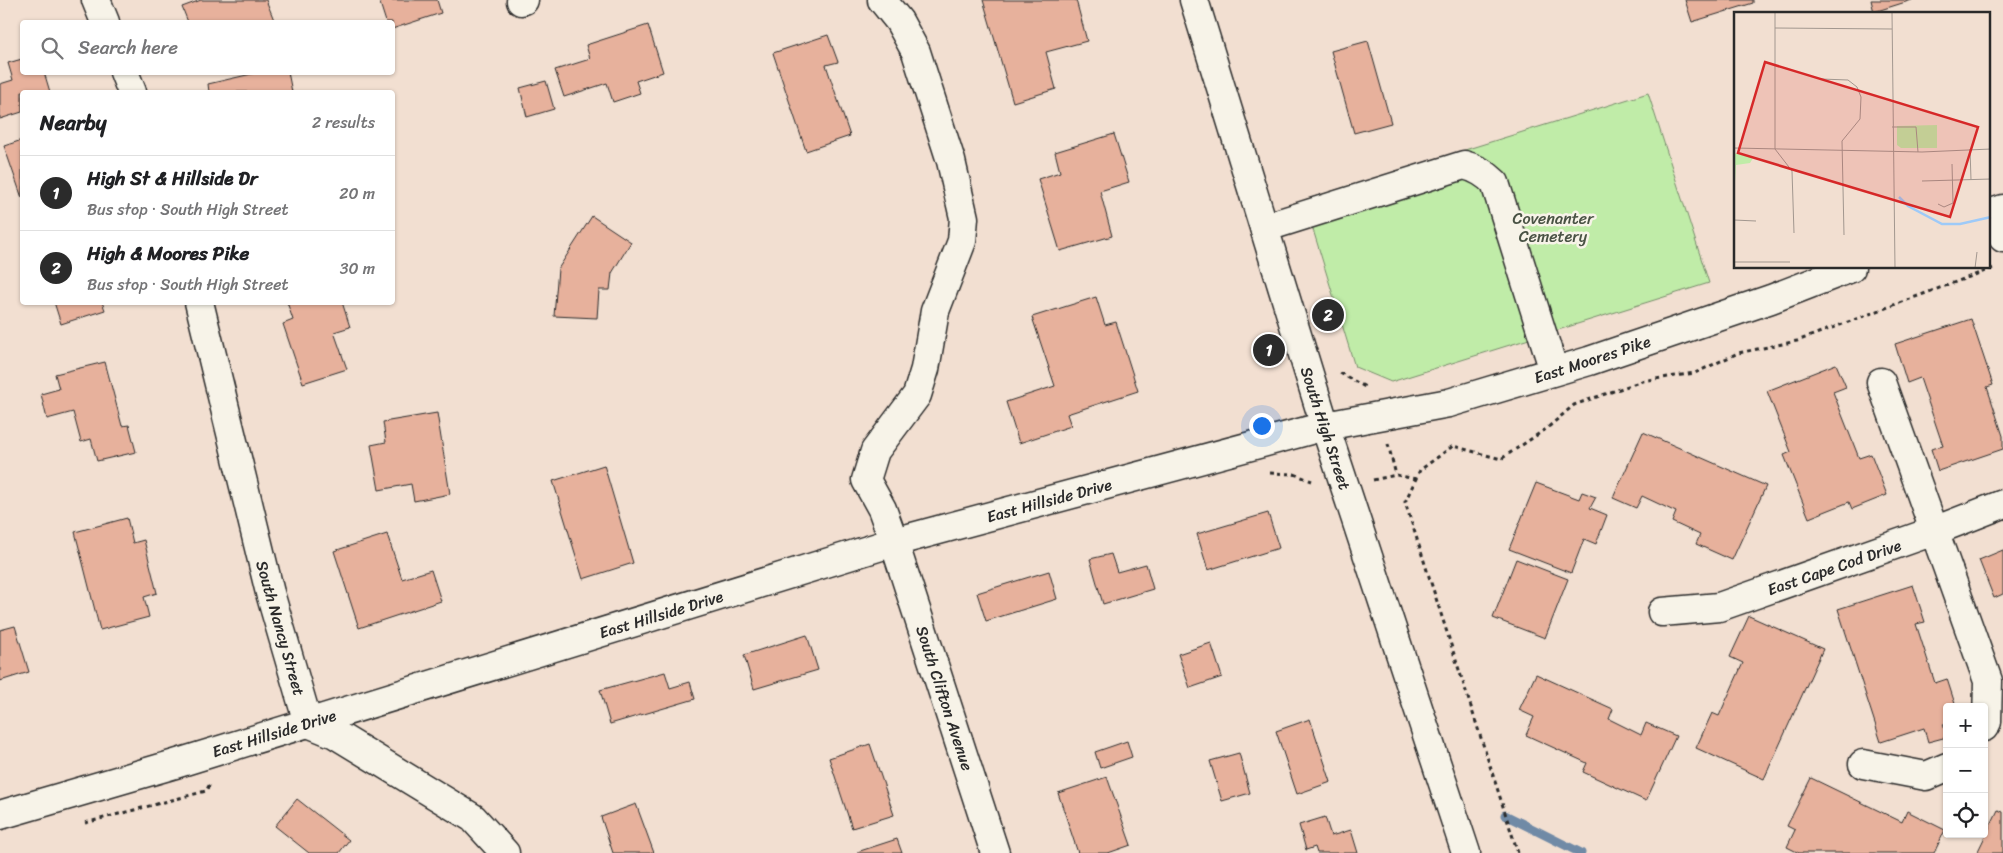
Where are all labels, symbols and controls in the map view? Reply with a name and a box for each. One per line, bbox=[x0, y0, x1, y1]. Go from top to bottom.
inset map bbox=[1734, 12, 1990, 269]
search box bbox=[20, 20, 395, 75]
text: Search here bbox=[78, 31, 178, 64]
icon: search bbox=[38, 34, 66, 62]
text: Nearby bbox=[40, 104, 106, 142]
text: 2 results bbox=[312, 108, 375, 137]
text: High St & Hillside Dr bbox=[87, 162, 258, 195]
text: 1 bbox=[53, 179, 59, 208]
text: 20 m bbox=[339, 179, 375, 208]
text: Bus stop · South High Street bbox=[87, 195, 288, 224]
park label: Covenanter Cemetery bbox=[1513, 204, 1595, 251]
text: High & Moores Pike bbox=[87, 237, 249, 270]
text: 2 bbox=[51, 254, 61, 283]
text: 30 m bbox=[340, 254, 375, 283]
text: Bus stop · South High Street bbox=[87, 270, 288, 299]
pin: 2 bbox=[1312, 296, 1344, 334]
street label: East Moores Pike bbox=[1530, 327, 1655, 392]
pin: 1 bbox=[1253, 331, 1285, 369]
street label: South High Street bbox=[1292, 363, 1359, 494]
your location bbox=[1249, 413, 1275, 439]
street label: East Hillside Drive bbox=[983, 470, 1115, 531]
street label: East Cape Cod Drive bbox=[1763, 531, 1905, 604]
street label: South Nancy Street bbox=[247, 557, 314, 699]
street label: East Hillside Drive bbox=[595, 582, 727, 647]
street label: South Clifton Avenue bbox=[907, 622, 982, 775]
street label: East Hillside Drive bbox=[208, 701, 340, 766]
map controls bbox=[1943, 703, 1988, 838]
button: + bbox=[1943, 703, 1988, 748]
button: − bbox=[1943, 748, 1988, 793]
button: locate bbox=[1943, 793, 1988, 838]

